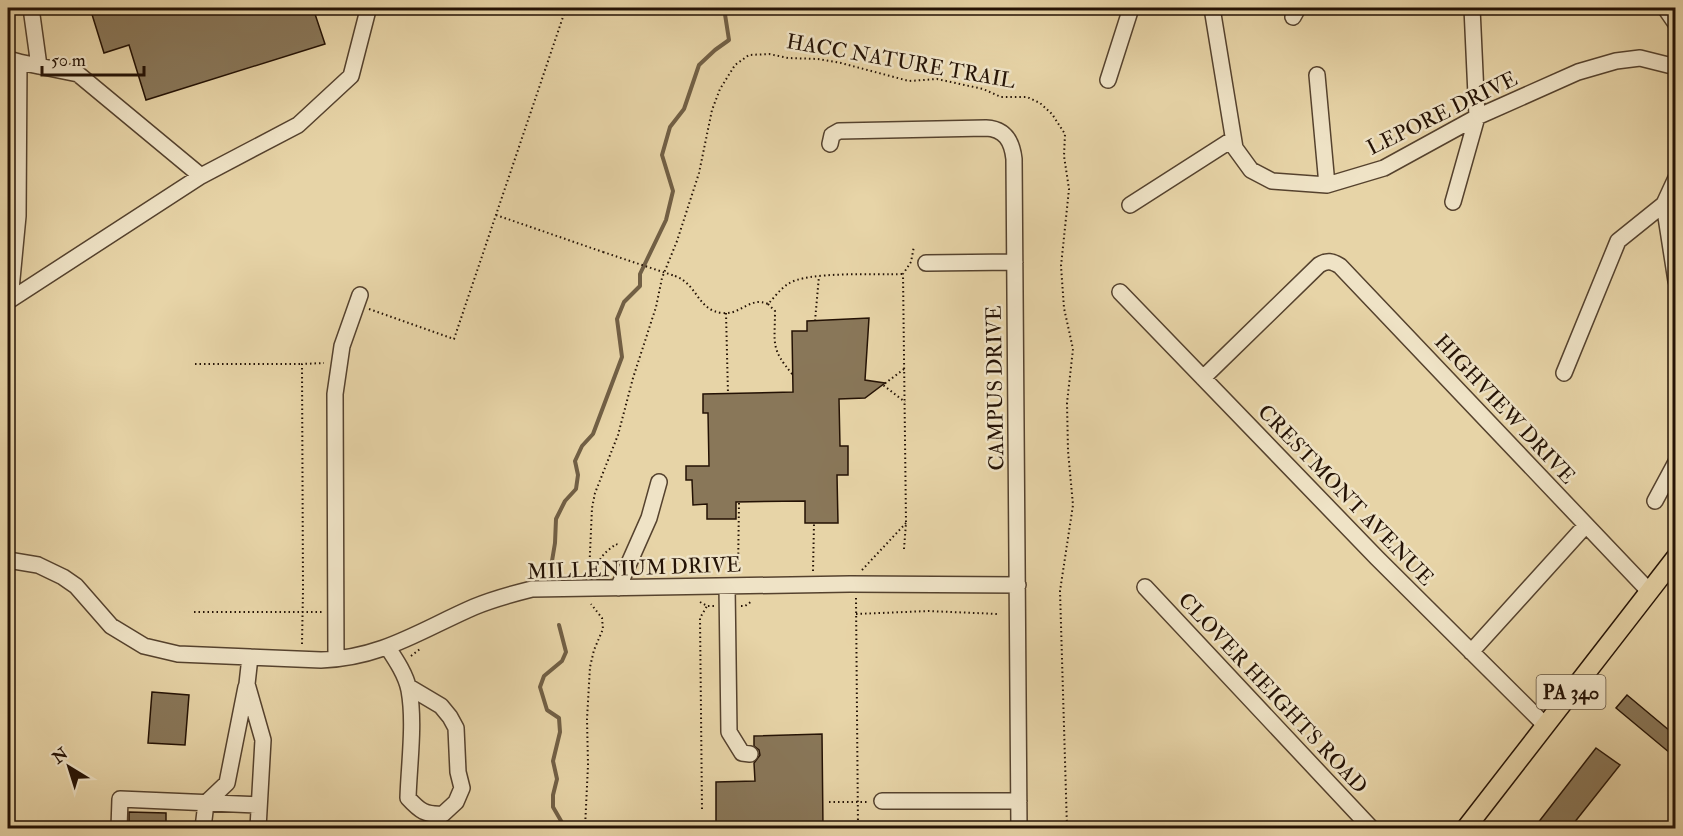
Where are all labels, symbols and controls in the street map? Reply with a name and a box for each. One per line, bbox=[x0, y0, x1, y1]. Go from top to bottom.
street label: HACC NATURE TRAIL bbox=[784, 28, 1017, 95]
scale bar bbox=[42, 39, 144, 77]
text: 50 m bbox=[51, 49, 86, 72]
street label: LEPORE DRIVE bbox=[1362, 65, 1522, 162]
street label: CAMPUS DRIVE bbox=[981, 305, 1010, 471]
street label: HIGHVIEW DRIVE bbox=[1428, 329, 1581, 490]
street label: CRESTMONT AVENUE bbox=[1252, 399, 1439, 592]
street label: MILLENIUM DRIVE bbox=[526, 551, 742, 586]
street label: CLOVER HEIGHTS ROAD bbox=[1172, 587, 1373, 800]
road number: PA 340 bbox=[1536, 675, 1606, 709]
north arrow bbox=[39, 737, 99, 797]
text: N bbox=[48, 743, 73, 769]

